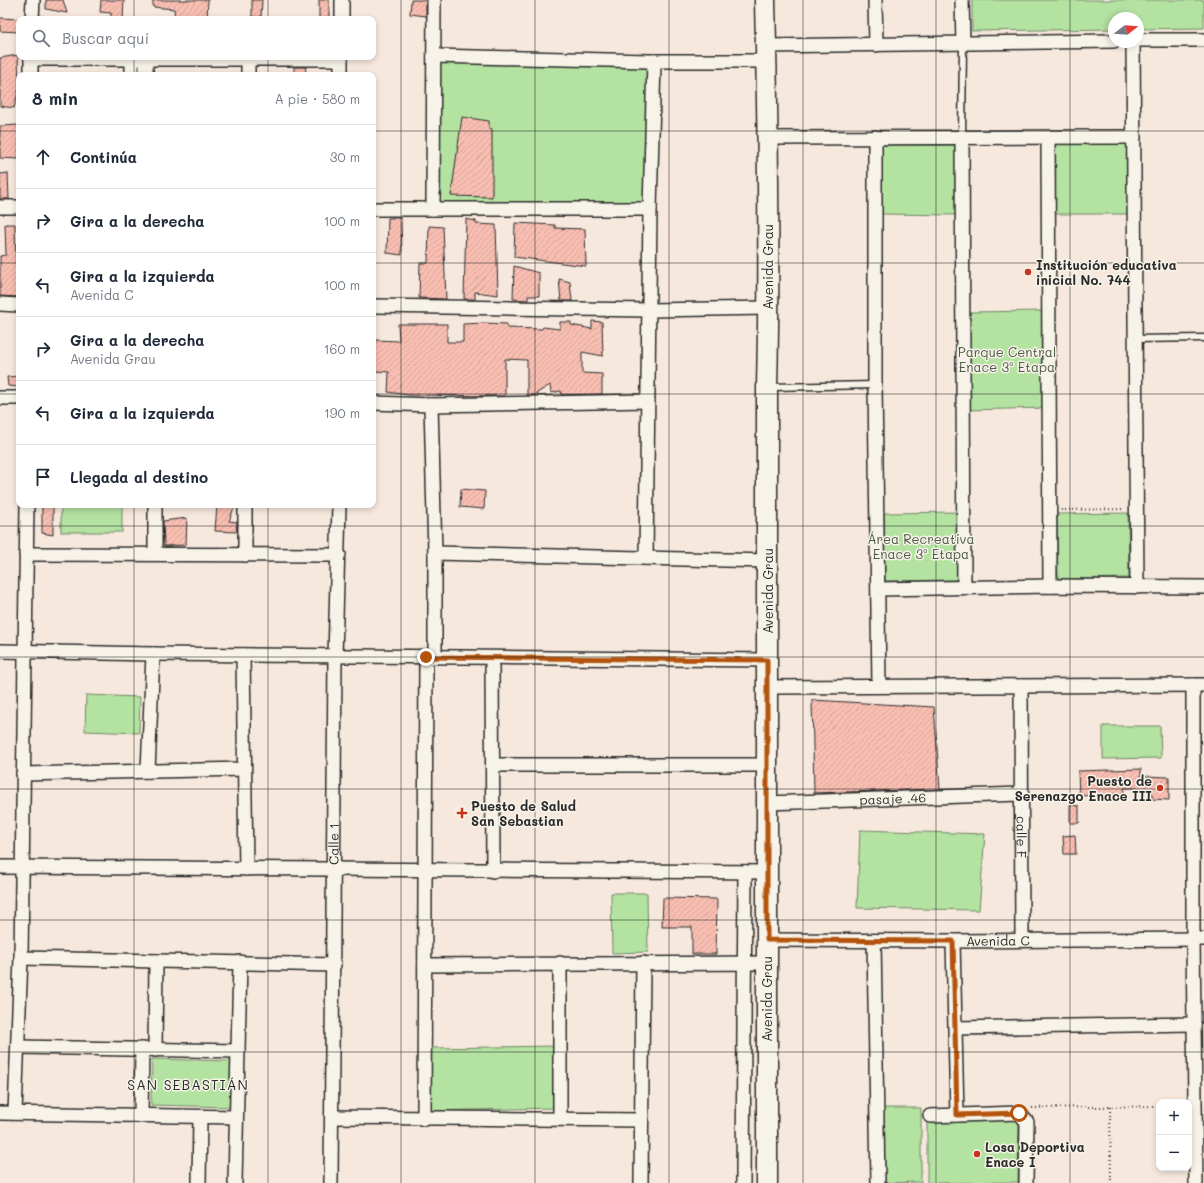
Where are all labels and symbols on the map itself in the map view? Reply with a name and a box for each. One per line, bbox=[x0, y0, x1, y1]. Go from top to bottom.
north arrow bbox=[1108, 12, 1144, 48]
street label: Avenida Grau bbox=[759, 224, 776, 310]
place label: Institución educativa inicial No. 744 bbox=[1036, 256, 1177, 288]
marker: Institución educativa inicial No. 744 bbox=[1023, 267, 1033, 277]
park label: Parque Central Enace 3ª Etapa bbox=[958, 343, 1056, 375]
park label: Área Recreativa Enace 3ª Etapa bbox=[867, 530, 975, 562]
street label: Avenida Grau bbox=[759, 548, 776, 634]
route end bbox=[417, 648, 435, 666]
place label: Puesto de Serenazgo Enace III bbox=[1015, 772, 1152, 804]
marker: Puesto de Serenazgo Enace III bbox=[1155, 783, 1165, 793]
street label: pasaje .46 bbox=[859, 788, 927, 808]
place label: Puesto de Salud San Sebastian bbox=[471, 797, 576, 829]
marker: Puesto de Salud San Sebastian bbox=[456, 807, 468, 819]
street label: calle F bbox=[1014, 816, 1031, 858]
street label: Calle 1 bbox=[324, 823, 342, 865]
street label: Avenida C bbox=[966, 931, 1030, 949]
street label: Avenida Grau bbox=[758, 956, 775, 1042]
district label: SAN SEBASTIÁN bbox=[127, 1075, 249, 1094]
route start bbox=[1010, 1104, 1028, 1122]
place label: Losa Deportiva Enace I bbox=[985, 1138, 1085, 1170]
marker: Losa Deportiva Enace I bbox=[972, 1149, 982, 1159]

